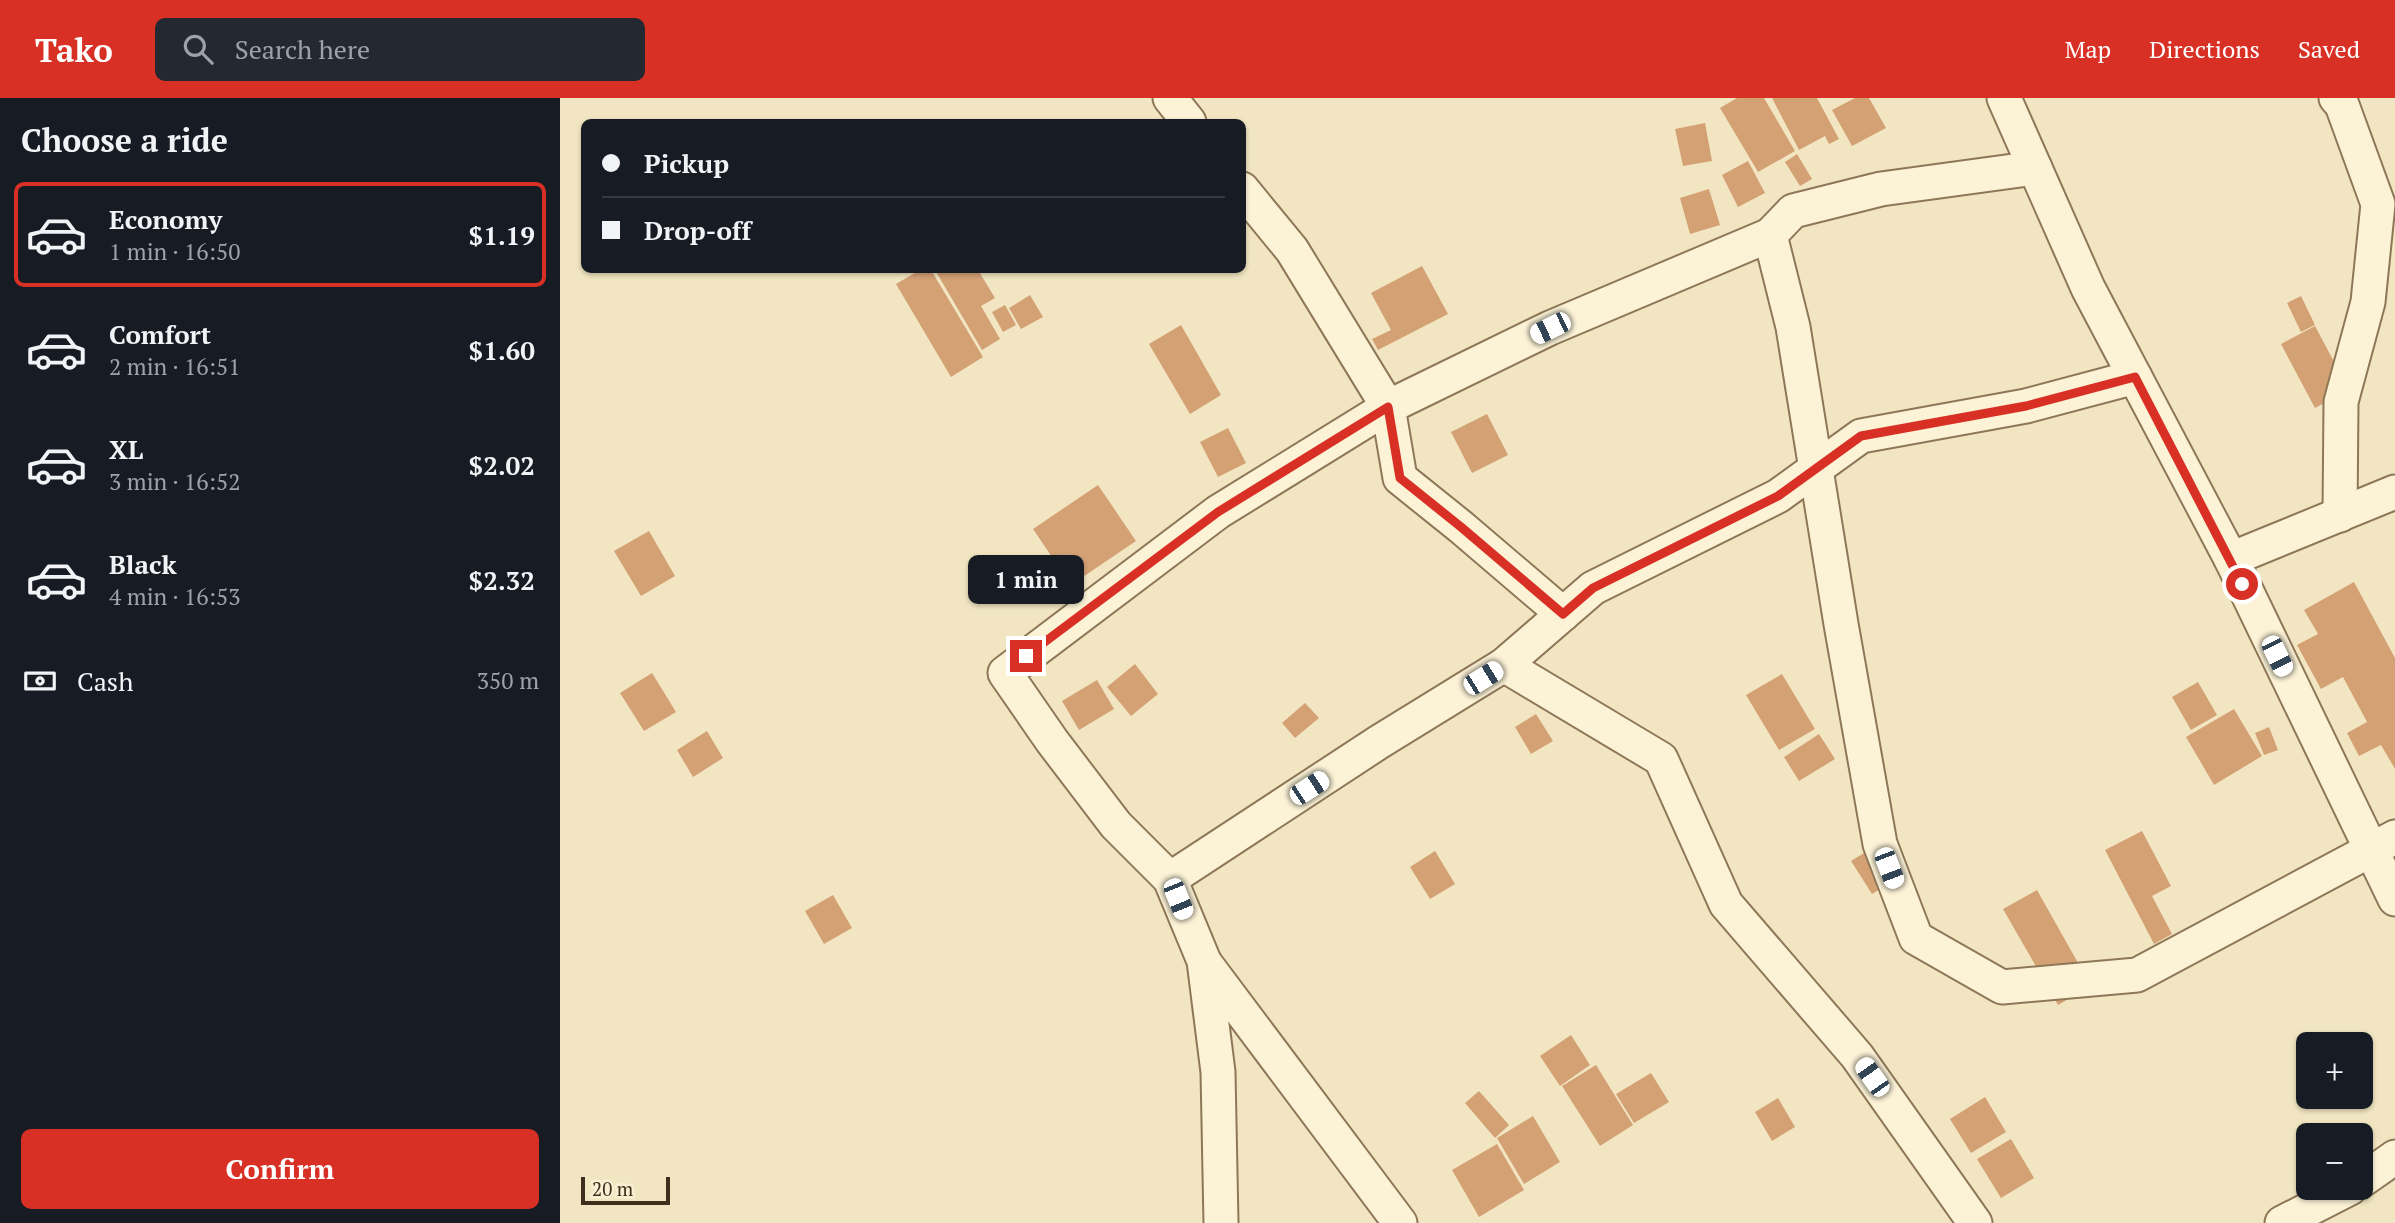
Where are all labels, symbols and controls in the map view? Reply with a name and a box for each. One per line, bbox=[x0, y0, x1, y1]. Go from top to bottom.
search box bbox=[155, 18, 645, 81]
text: Tako bbox=[35, 28, 113, 71]
icon: search bbox=[179, 30, 217, 68]
text: Search here bbox=[235, 32, 370, 66]
text: Map bbox=[2065, 33, 2111, 65]
text: Directions bbox=[2149, 33, 2260, 65]
text: Saved bbox=[2298, 33, 2360, 65]
text: Choose a ride bbox=[21, 119, 228, 161]
text: Pickup bbox=[644, 146, 729, 180]
text: Economy bbox=[109, 202, 222, 236]
icon: car bbox=[25, 203, 88, 266]
text: Drop-off bbox=[644, 213, 751, 247]
text: $1.19 bbox=[469, 218, 535, 252]
text: 1 min · 16:50 bbox=[109, 236, 241, 267]
car bbox=[1527, 309, 1574, 347]
text: Comfort bbox=[109, 317, 211, 351]
icon: car bbox=[25, 318, 88, 381]
text: $1.60 bbox=[469, 333, 535, 367]
text: 2 min · 16:51 bbox=[109, 351, 241, 382]
text: XL bbox=[109, 432, 143, 466]
icon: car bbox=[25, 433, 88, 496]
text: $2.02 bbox=[469, 448, 535, 482]
text: 3 min · 16:52 bbox=[109, 466, 241, 497]
text: Black bbox=[109, 547, 177, 581]
icon: car bbox=[25, 548, 88, 611]
callout: 1 min bbox=[968, 554, 1084, 603]
text: $2.32 bbox=[469, 563, 535, 597]
text: 1 min bbox=[995, 564, 1057, 595]
route start bbox=[2226, 568, 2258, 600]
text: 4 min · 16:53 bbox=[109, 581, 241, 612]
car bbox=[2259, 633, 2296, 679]
route end bbox=[1010, 640, 1042, 672]
car bbox=[1460, 658, 1507, 698]
icon: cash bbox=[21, 662, 59, 700]
text: Cash bbox=[77, 664, 133, 698]
text: 350 m bbox=[477, 665, 539, 696]
car bbox=[1286, 768, 1333, 808]
car bbox=[1872, 845, 1907, 891]
car bbox=[1161, 876, 1196, 922]
map controls bbox=[2296, 1032, 2373, 1200]
button: + bbox=[2296, 1032, 2373, 1109]
car bbox=[1852, 1054, 1893, 1100]
button: − bbox=[2296, 1123, 2373, 1200]
button: Confirm bbox=[21, 1129, 539, 1209]
scale bar bbox=[581, 1174, 670, 1206]
text: 20 m bbox=[592, 1176, 633, 1201]

